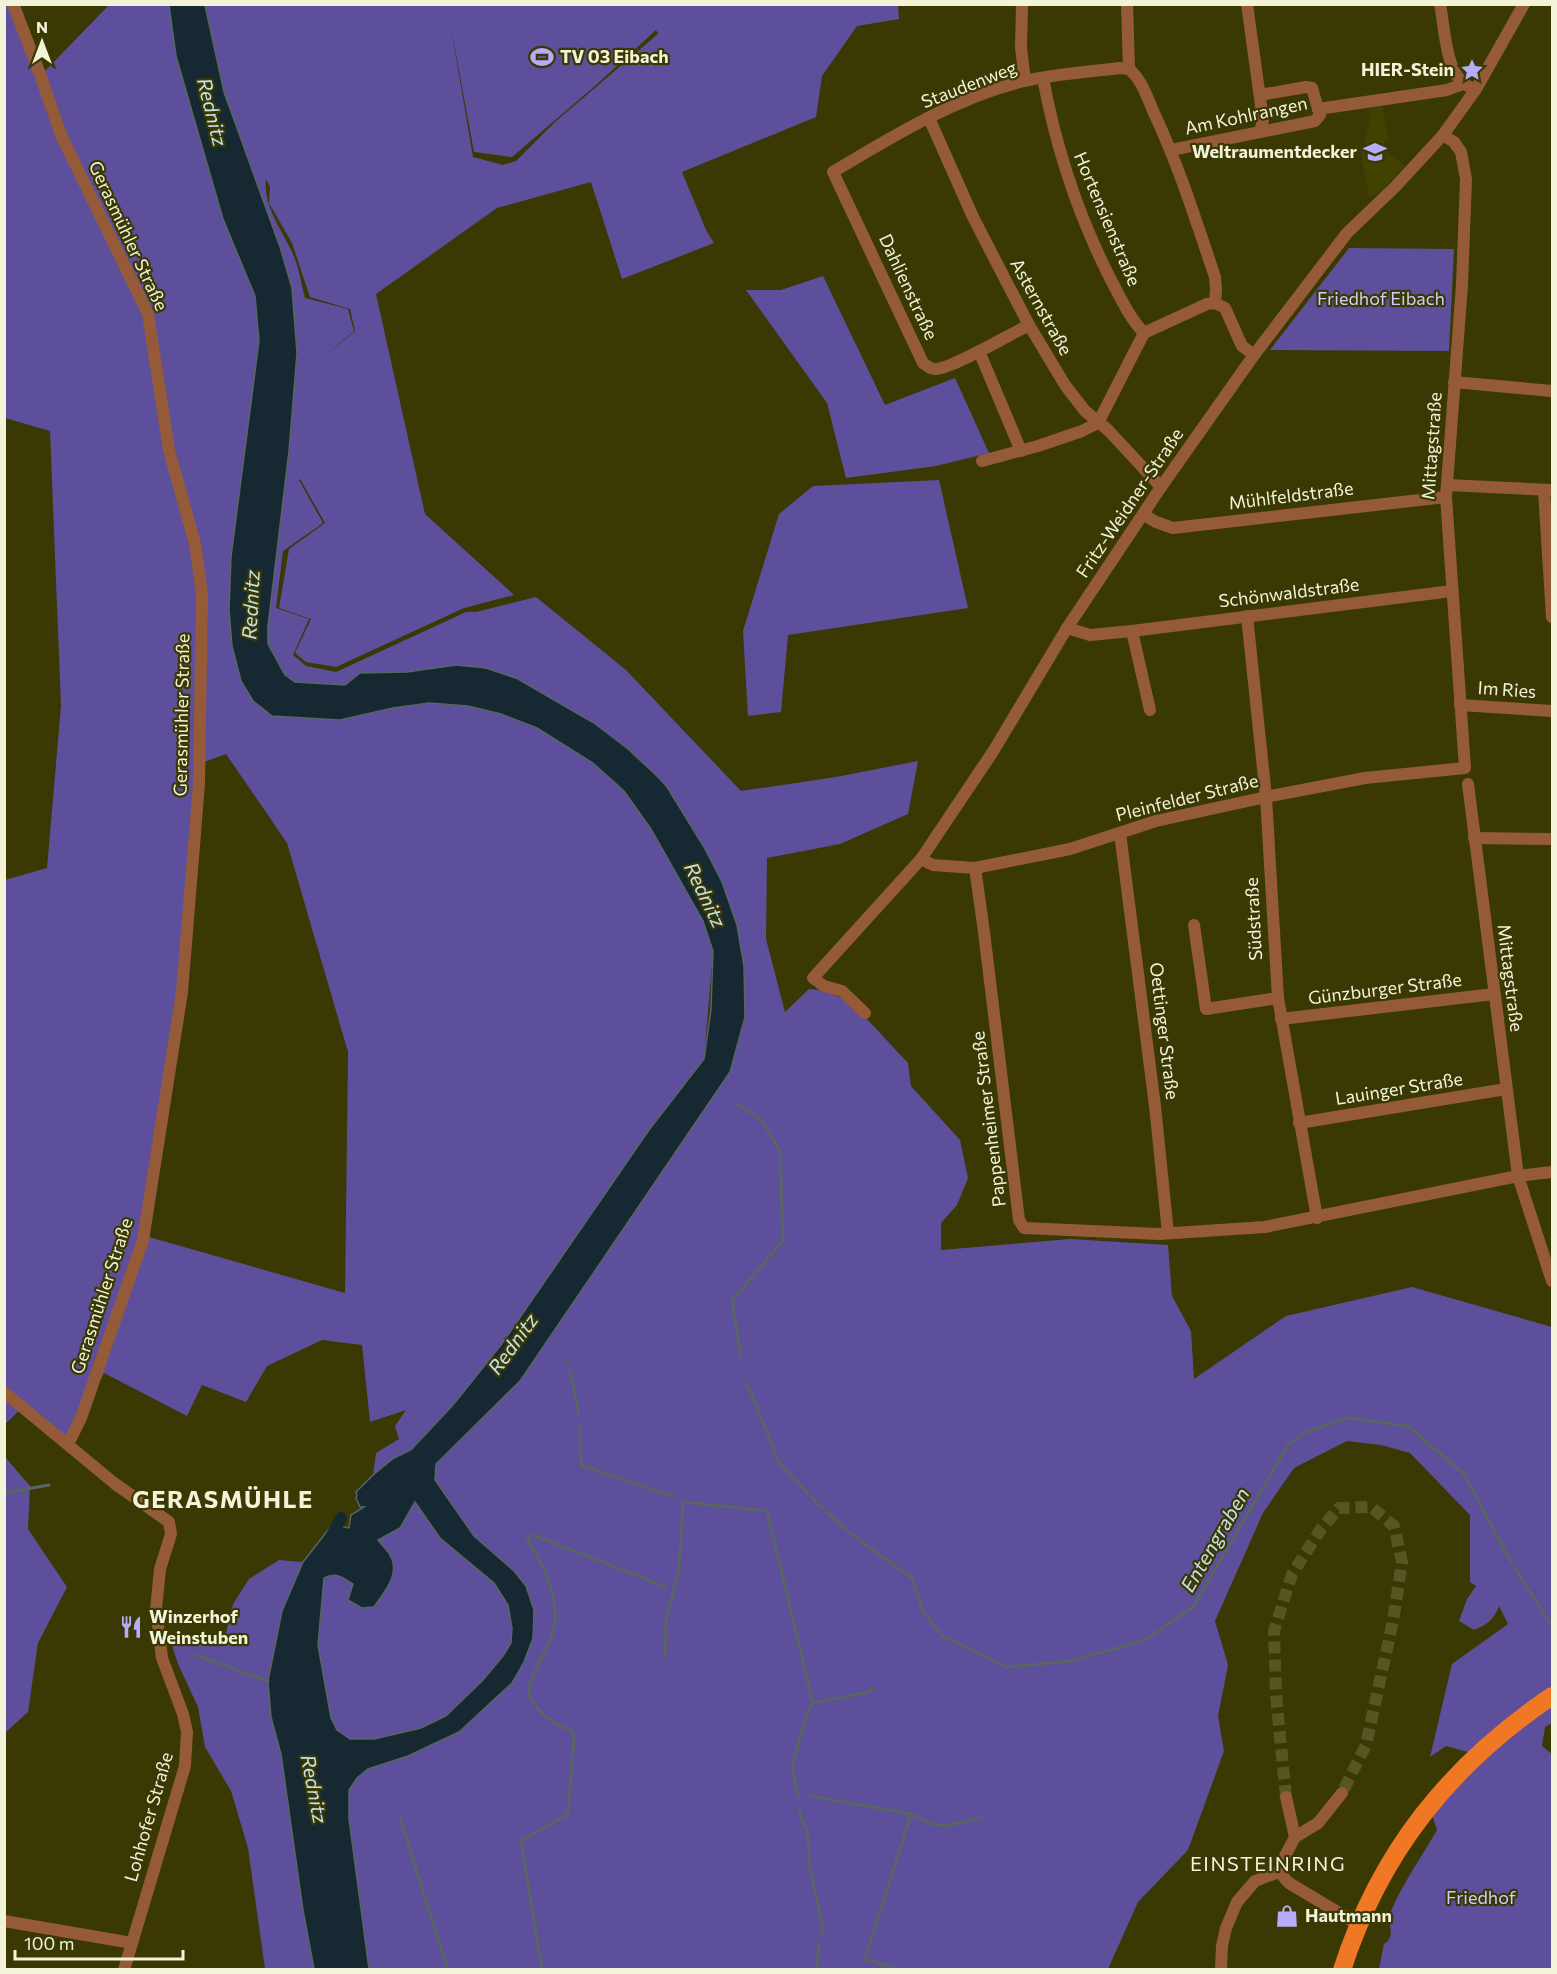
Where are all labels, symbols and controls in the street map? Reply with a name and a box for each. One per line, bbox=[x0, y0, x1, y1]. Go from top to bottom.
north arrow bbox=[12, 12, 72, 72]
text: N bbox=[36, 17, 48, 36]
sports icon: TV 03 Eibach bbox=[529, 44, 555, 70]
place label: TV 03 Eibach bbox=[560, 45, 669, 67]
street label: Staudenweg bbox=[918, 56, 1020, 112]
place icon: HIER-Stein bbox=[1459, 57, 1485, 83]
place label: HIER-Stein bbox=[1361, 58, 1454, 80]
water label: Rednitz bbox=[193, 75, 233, 148]
street label: Am Kohlrangen bbox=[1182, 91, 1309, 139]
school or university icon: Weltraumentdecker bbox=[1362, 139, 1388, 165]
place label: Weltraumentdecker bbox=[1192, 140, 1358, 162]
street label: Hortensienstraße bbox=[1070, 148, 1146, 289]
street label: Gerasmühler Straße bbox=[85, 157, 173, 314]
street label: Dahlienstraße bbox=[875, 230, 943, 343]
street label: Asternstraße bbox=[1006, 254, 1077, 359]
park label: Friedhof Eibach bbox=[1317, 287, 1445, 309]
street label: Mittagstraße bbox=[1416, 391, 1446, 501]
street label: Fritz-Weidner-Straße bbox=[1071, 423, 1187, 581]
street label: Mühlfeldstraße bbox=[1227, 476, 1355, 514]
water label: Rednitz bbox=[236, 570, 264, 640]
street label: Schönwaldstraße bbox=[1217, 572, 1360, 612]
street label: Gerasmühler Straße bbox=[169, 633, 193, 796]
street label: Im Ries bbox=[1477, 676, 1537, 702]
street label: Pleinfelder Straße bbox=[1113, 769, 1260, 825]
water label: Rednitz bbox=[680, 858, 732, 931]
street label: Südstraße bbox=[1240, 877, 1266, 961]
street label: Mittagstraße bbox=[1493, 923, 1529, 1033]
street label: Oettinger Straße bbox=[1146, 961, 1184, 1101]
street label: Günzburger Straße bbox=[1307, 968, 1463, 1008]
street label: Pappenheimer Straße bbox=[966, 1030, 1010, 1208]
street label: Lauinger Straße bbox=[1333, 1067, 1464, 1109]
street label: Gerasmühler Straße bbox=[65, 1215, 137, 1376]
water label: Rednitz bbox=[482, 1308, 542, 1379]
water label: Entengraben bbox=[1175, 1483, 1254, 1596]
district label: GERASMÜHLE bbox=[132, 1484, 314, 1513]
place label: Winzerhof Weinstuben bbox=[149, 1605, 248, 1648]
restaurant icon: Winzerhof Weinstuben bbox=[118, 1614, 144, 1640]
street label: Lohhofer Straße bbox=[119, 1749, 177, 1884]
water label: Rednitz bbox=[297, 1752, 333, 1825]
district label: EINSTEINRING bbox=[1190, 1851, 1346, 1875]
park label: Friedhof bbox=[1446, 1886, 1517, 1908]
shop icon: Hautmann bbox=[1274, 1903, 1300, 1929]
place label: Hautmann bbox=[1305, 1904, 1392, 1926]
scale bar bbox=[15, 1923, 183, 1961]
text: 100 m bbox=[24, 1932, 74, 1954]

